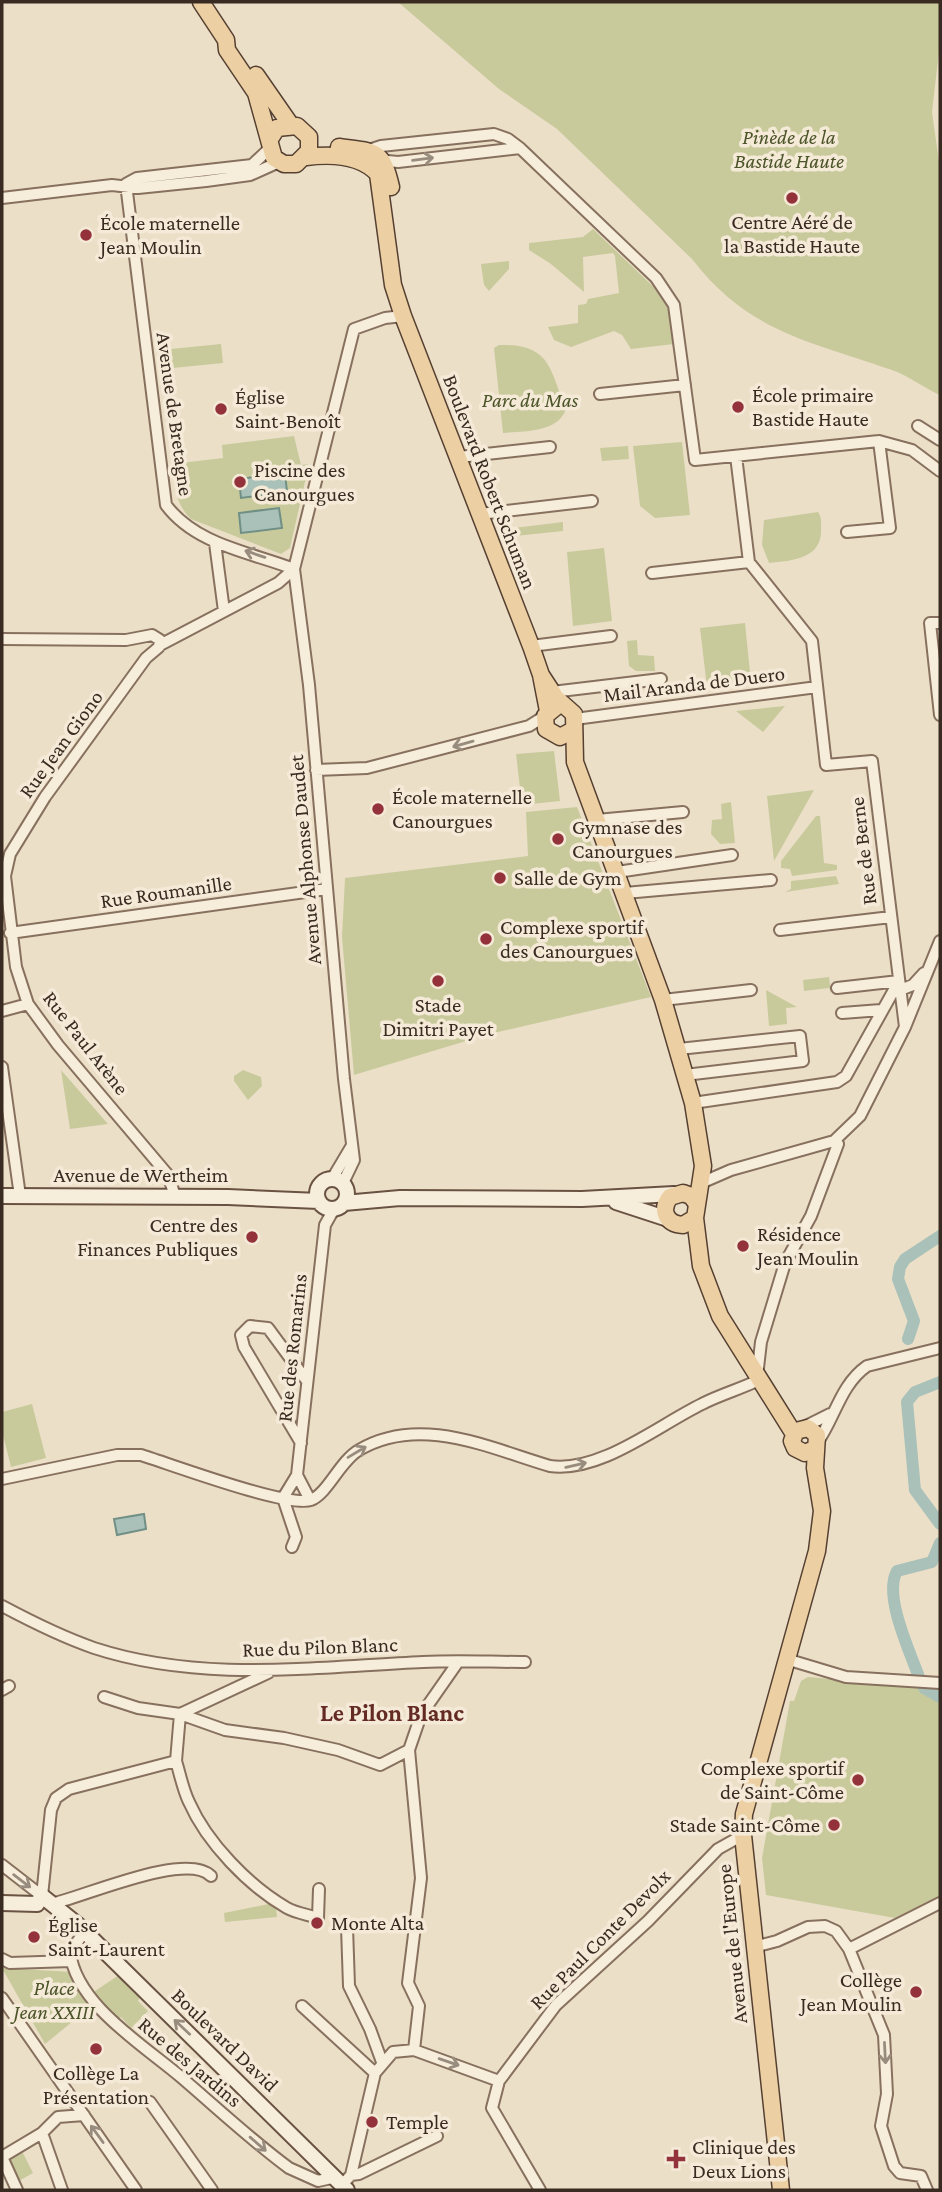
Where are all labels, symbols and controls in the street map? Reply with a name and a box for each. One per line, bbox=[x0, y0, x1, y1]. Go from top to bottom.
park label: Pinède de la Bastide Haute bbox=[734, 125, 844, 173]
one-way arrow bbox=[411, 152, 434, 165]
marker: Centre Aéré de la Bastide Haute bbox=[784, 190, 800, 206]
place label: Centre Aéré de la Bastide Haute bbox=[724, 210, 860, 258]
place label: École maternelle Jean Moulin bbox=[98, 211, 240, 259]
marker: École maternelle Jean Moulin bbox=[78, 227, 94, 243]
street label: Avenue de Bretagne bbox=[152, 331, 198, 497]
street label: Boulevard Robert Schuman bbox=[438, 371, 542, 593]
place label: École primaire Bastide Haute bbox=[752, 383, 873, 431]
place label: Église Saint-Benoît bbox=[235, 385, 342, 433]
park label: Parc du Mas bbox=[482, 388, 579, 412]
marker: École primaire Bastide Haute bbox=[730, 399, 746, 415]
marker: Église Saint-Benoît bbox=[213, 401, 229, 417]
place label: Piscine des Canourgues bbox=[254, 458, 355, 506]
marker: Piscine des Canourgues bbox=[232, 474, 248, 490]
one-way arrow bbox=[245, 547, 267, 559]
street label: Mail Aranda de Duero bbox=[602, 661, 786, 707]
street label: Rue Jean Giono bbox=[14, 686, 108, 802]
one-way arrow bbox=[452, 738, 475, 751]
street label: Avenue Alphonse Daudet bbox=[284, 753, 326, 966]
place label: École maternelle Canourgues bbox=[392, 785, 532, 833]
street label: Rue de Berne bbox=[844, 796, 882, 906]
marker: École maternelle Canourgues bbox=[370, 801, 386, 817]
place label: Gymnase des Canourgues bbox=[572, 815, 683, 863]
marker: Gymnase des Canourgues bbox=[550, 831, 566, 847]
place label: Salle de Gym bbox=[514, 866, 622, 890]
marker: Salle de Gym bbox=[492, 870, 508, 886]
street label: Rue Roumanille bbox=[99, 871, 233, 913]
place label: Complexe sportif des Canourgues bbox=[500, 915, 645, 963]
marker: Complexe sportif des Canourgues bbox=[478, 931, 494, 947]
marker: Stade Dimitri Payet bbox=[430, 973, 446, 989]
street label: Rue Paul Arène bbox=[38, 986, 134, 1100]
place label: Stade Dimitri Payet bbox=[382, 993, 495, 1041]
street label: Avenue de Wertheim bbox=[54, 1163, 229, 1187]
place label: Centre des Finances Publiques bbox=[77, 1213, 238, 1261]
place label: Résidence Jean Moulin bbox=[755, 1222, 859, 1270]
marker: Centre des Finances Publiques bbox=[244, 1229, 260, 1245]
marker: Résidence Jean Moulin bbox=[735, 1238, 751, 1254]
street label: Rue des Romarins bbox=[272, 1273, 312, 1423]
one-way arrow bbox=[347, 1445, 367, 1459]
one-way arrow bbox=[564, 1458, 587, 1472]
street label: Rue du Pilon Blanc bbox=[242, 1632, 399, 1662]
district label: Le Pilon Blanc bbox=[320, 1699, 464, 1726]
place label: Complexe sportif de Saint-Côme bbox=[700, 1756, 846, 1804]
marker: Complexe sportif de Saint-Côme bbox=[850, 1772, 866, 1788]
place label: Stade Saint-Côme bbox=[670, 1813, 820, 1837]
marker: Stade Saint-Côme bbox=[826, 1817, 842, 1833]
street label: Avenue de l'Europe bbox=[712, 1863, 752, 2025]
street label: Rue Paul Conte Devolx bbox=[525, 1864, 675, 2014]
one-way arrow bbox=[12, 1873, 31, 1888]
place label: Monte Alta bbox=[331, 1911, 424, 1935]
place label: Église Saint-Laurent bbox=[48, 1913, 166, 1961]
marker: Monte Alta bbox=[309, 1915, 325, 1931]
marker: Église Saint-Laurent bbox=[26, 1929, 42, 1945]
place label: Collège Jean Moulin bbox=[798, 1968, 902, 2016]
park label: Place Jean XXIII bbox=[9, 1976, 95, 2024]
street label: Boulevard David bbox=[167, 1983, 283, 2097]
marker: Collège Jean Moulin bbox=[908, 1984, 924, 2000]
street label: Rue des Jardins bbox=[134, 2012, 246, 2112]
one-way arrow bbox=[174, 2019, 191, 2036]
marker: Collège La Présentation bbox=[88, 2041, 104, 2057]
one-way arrow bbox=[879, 2041, 892, 2064]
one-way arrow bbox=[438, 2056, 459, 2069]
place label: Collège La Présentation bbox=[43, 2061, 149, 2109]
place label: Temple bbox=[386, 2110, 448, 2134]
marker: Temple bbox=[364, 2114, 380, 2130]
one-way arrow bbox=[90, 2125, 104, 2144]
place label: Clinique des Deux Lions bbox=[692, 2135, 796, 2183]
one-way arrow bbox=[248, 2136, 266, 2152]
marker: Clinique des Deux Lions bbox=[666, 2149, 686, 2169]

